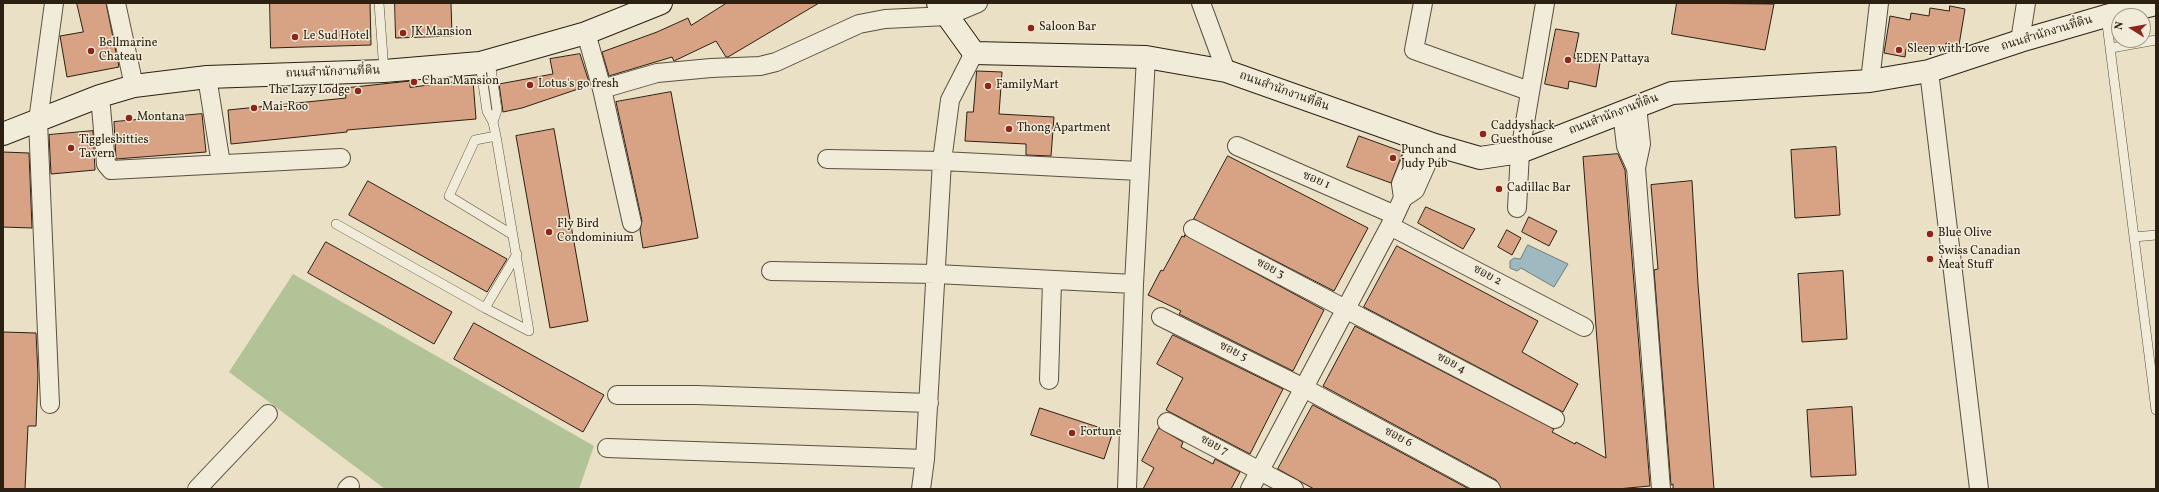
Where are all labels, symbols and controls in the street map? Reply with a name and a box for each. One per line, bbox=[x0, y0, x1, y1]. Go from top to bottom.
north arrow bbox=[2111, 8, 2151, 48]
street label: ถนนสำนักงานที่ดิน bbox=[2000, 13, 2094, 55]
text: N bbox=[2112, 20, 2128, 31]
place label: Saloon Bar bbox=[1039, 21, 1096, 35]
marker: Saloon Bar bbox=[1026, 23, 1036, 33]
place label: JK Mansion bbox=[411, 26, 472, 40]
marker: JK Mansion bbox=[398, 28, 408, 38]
place label: Le Sud Hotel bbox=[303, 30, 369, 44]
marker: Le Sud Hotel bbox=[290, 32, 300, 42]
place label: Bellmarine Chateau bbox=[99, 37, 157, 65]
place label: Sleep with Love bbox=[1907, 43, 1989, 57]
marker: Sleep with Love bbox=[1894, 45, 1904, 55]
marker: Bellmarine Chateau bbox=[86, 46, 96, 56]
place label: EDEN Pattaya bbox=[1576, 53, 1650, 67]
marker: EDEN Pattaya bbox=[1563, 55, 1573, 65]
street label: ถนนสำนักงานที่ดิน bbox=[285, 64, 381, 82]
street label: ถนนสำนักงานที่ดิน bbox=[1237, 69, 1331, 115]
place label: Chan Mansion bbox=[422, 75, 499, 89]
marker: Chan Mansion bbox=[409, 77, 419, 87]
place label: Lotus's go fresh bbox=[538, 78, 619, 92]
place label: FamilyMart bbox=[996, 79, 1059, 93]
marker: Lotus's go fresh bbox=[525, 80, 535, 90]
marker: FamilyMart bbox=[983, 81, 993, 91]
place label: The Lazy Lodge bbox=[269, 84, 350, 98]
marker: The Lazy Lodge bbox=[353, 86, 363, 96]
street label: ถนนสำนักงานที่ดิน bbox=[1567, 91, 1661, 139]
place label: Mai-Roo bbox=[262, 101, 308, 115]
marker: Mai-Roo bbox=[249, 103, 259, 113]
place label: Montana bbox=[137, 111, 185, 125]
marker: Montana bbox=[124, 113, 134, 123]
place label: Caddyshack Guesthouse bbox=[1491, 120, 1555, 148]
place label: Thong Apartment bbox=[1017, 122, 1111, 136]
marker: Thong Apartment bbox=[1004, 124, 1014, 134]
marker: Caddyshack Guesthouse bbox=[1478, 129, 1488, 139]
place label: Tigglesbitties Tavern bbox=[79, 134, 149, 162]
marker: Tigglesbitties Tavern bbox=[66, 143, 76, 153]
place label: Punch and Judy Pub bbox=[1401, 144, 1456, 172]
marker: Punch and Judy Pub bbox=[1388, 153, 1398, 163]
street label: ซอย 1 bbox=[1300, 169, 1332, 193]
place label: Cadillac Bar bbox=[1507, 182, 1571, 196]
marker: Cadillac Bar bbox=[1494, 184, 1504, 194]
place label: Fly Bird Condominium bbox=[557, 218, 634, 246]
marker: Fly Bird Condominium bbox=[544, 227, 554, 237]
place label: Blue Olive bbox=[1938, 227, 1992, 241]
marker: Blue Olive bbox=[1925, 229, 1935, 239]
place label: Swiss Canadian Meat Stuff bbox=[1938, 245, 2021, 273]
marker: Swiss Canadian Meat Stuff bbox=[1925, 254, 1935, 264]
street label: ซอย 3 bbox=[1253, 256, 1287, 282]
street label: ซอย 2 bbox=[1470, 263, 1504, 289]
street label: ซอย 5 bbox=[1217, 339, 1249, 365]
street label: ซอย 4 bbox=[1434, 350, 1468, 378]
street label: ซอย 6 bbox=[1381, 425, 1415, 451]
place label: Fortune bbox=[1080, 426, 1121, 440]
marker: Fortune bbox=[1067, 428, 1077, 438]
street label: ซอย 7 bbox=[1198, 433, 1230, 459]

